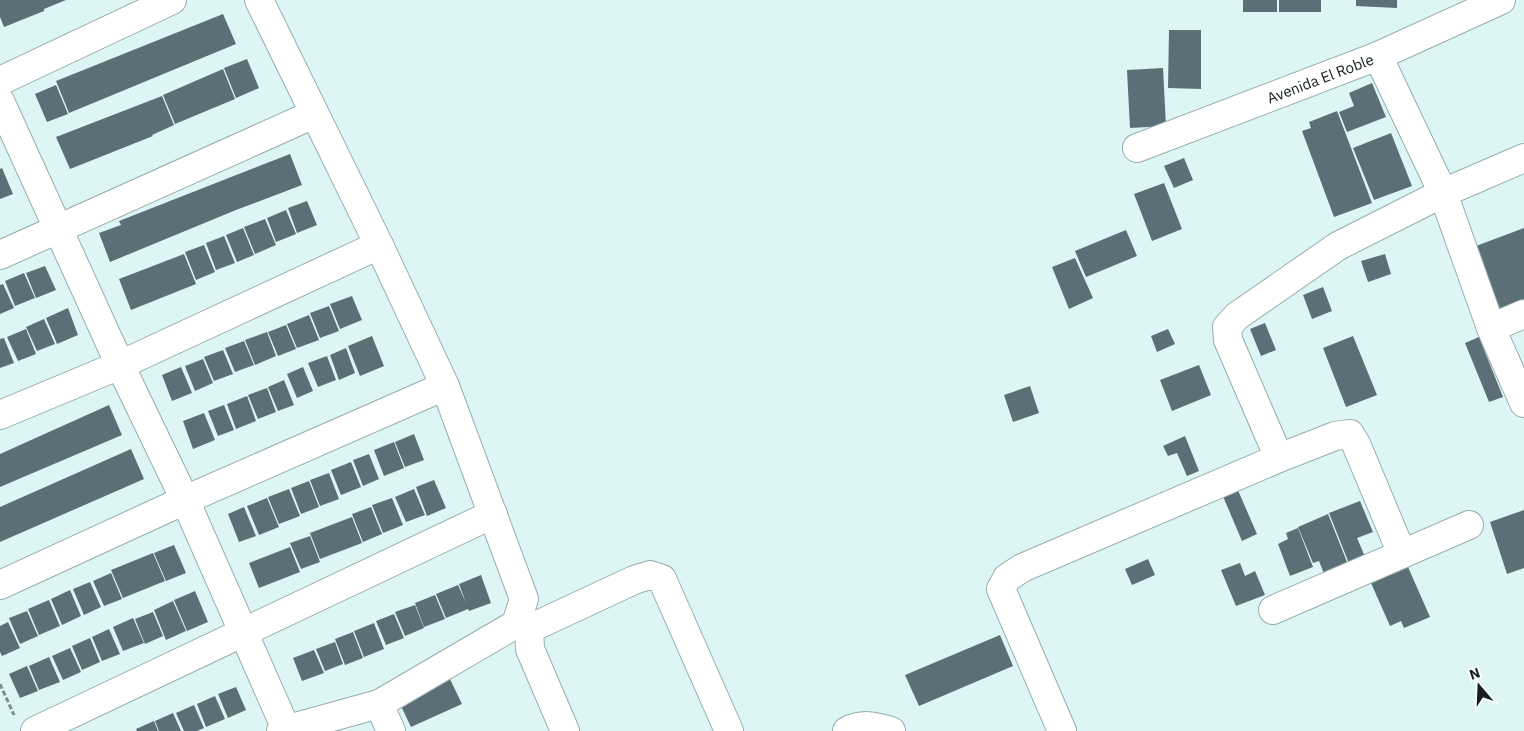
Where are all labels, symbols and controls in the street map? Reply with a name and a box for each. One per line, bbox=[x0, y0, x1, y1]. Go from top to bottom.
street label: Avenida El Roble bbox=[1264, 49, 1376, 107]
north arrow bbox=[1454, 661, 1504, 711]
text: N bbox=[1467, 664, 1482, 684]

